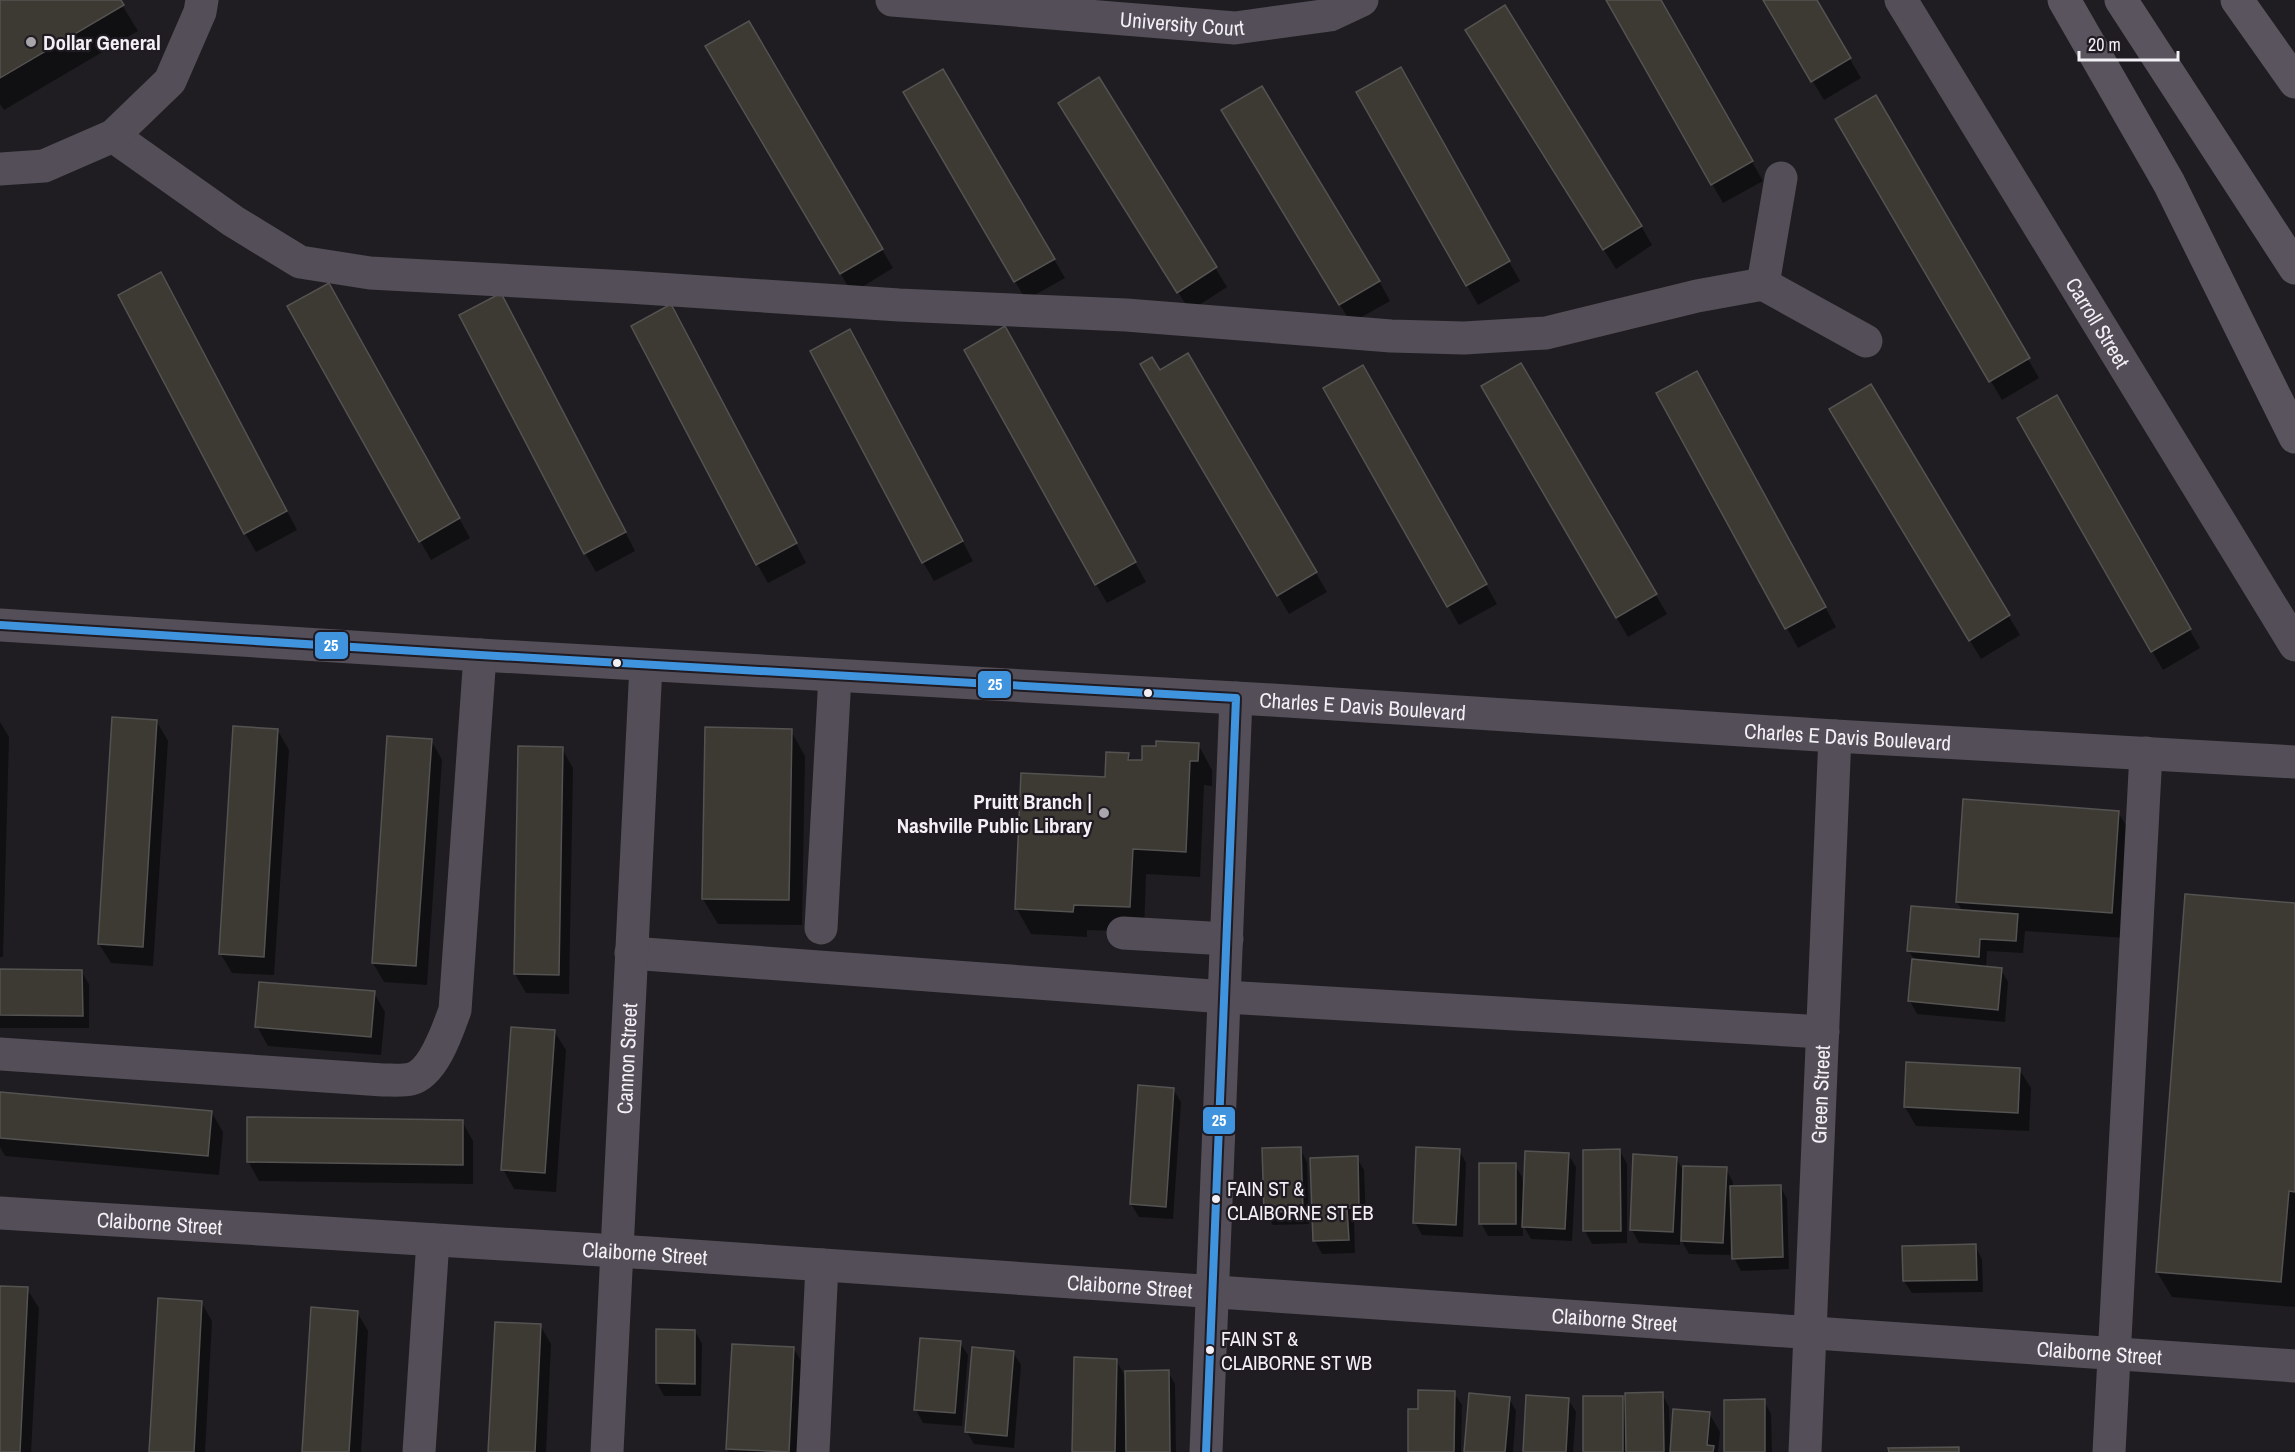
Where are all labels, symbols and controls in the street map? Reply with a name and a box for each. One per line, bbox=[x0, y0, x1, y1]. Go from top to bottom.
street label: University Court bbox=[1119, 4, 1246, 43]
scale bar bbox=[2079, 24, 2178, 62]
place label: Dollar General bbox=[43, 28, 161, 57]
text: 20 m bbox=[2088, 32, 2121, 57]
marker: Dollar General bbox=[24, 35, 38, 49]
street label: Carroll Street bbox=[2059, 272, 2137, 374]
line badge: 25 bbox=[314, 631, 349, 660]
text: 25 bbox=[324, 634, 338, 656]
unlabelled marker bbox=[611, 657, 623, 669]
line badge: 25 bbox=[977, 670, 1012, 699]
text: 25 bbox=[988, 673, 1002, 695]
street label: Charles E Davis Boulevard bbox=[1259, 685, 1467, 727]
unlabelled marker bbox=[1142, 687, 1154, 699]
street label: Charles E Davis Boulevard bbox=[1743, 716, 1952, 757]
place label: Pruitt Branch | Nashville Public Library bbox=[897, 787, 1092, 840]
marker: Pruitt Branch | Nashville Public Library bbox=[1097, 806, 1111, 820]
street label: Cannon Street bbox=[609, 1002, 644, 1115]
street label: Green Street bbox=[1803, 1044, 1837, 1144]
line badge: 25 bbox=[1202, 1106, 1236, 1135]
text: 25 bbox=[1212, 1109, 1226, 1131]
place label: FAIN ST & CLAIBORNE ST EB bbox=[1227, 1175, 1374, 1226]
marker: FAIN ST & CLAIBORNE ST EB bbox=[1210, 1193, 1222, 1205]
street label: Claiborne Street bbox=[96, 1205, 223, 1241]
street label: Claiborne Street bbox=[581, 1234, 709, 1271]
street label: Claiborne Street bbox=[1066, 1267, 1193, 1305]
street label: Claiborne Street bbox=[1551, 1301, 1678, 1338]
place label: FAIN ST & CLAIBORNE ST WB bbox=[1221, 1325, 1372, 1376]
street label: Claiborne Street bbox=[2036, 1334, 2163, 1371]
marker: FAIN ST & CLAIBORNE ST WB bbox=[1204, 1344, 1216, 1356]

